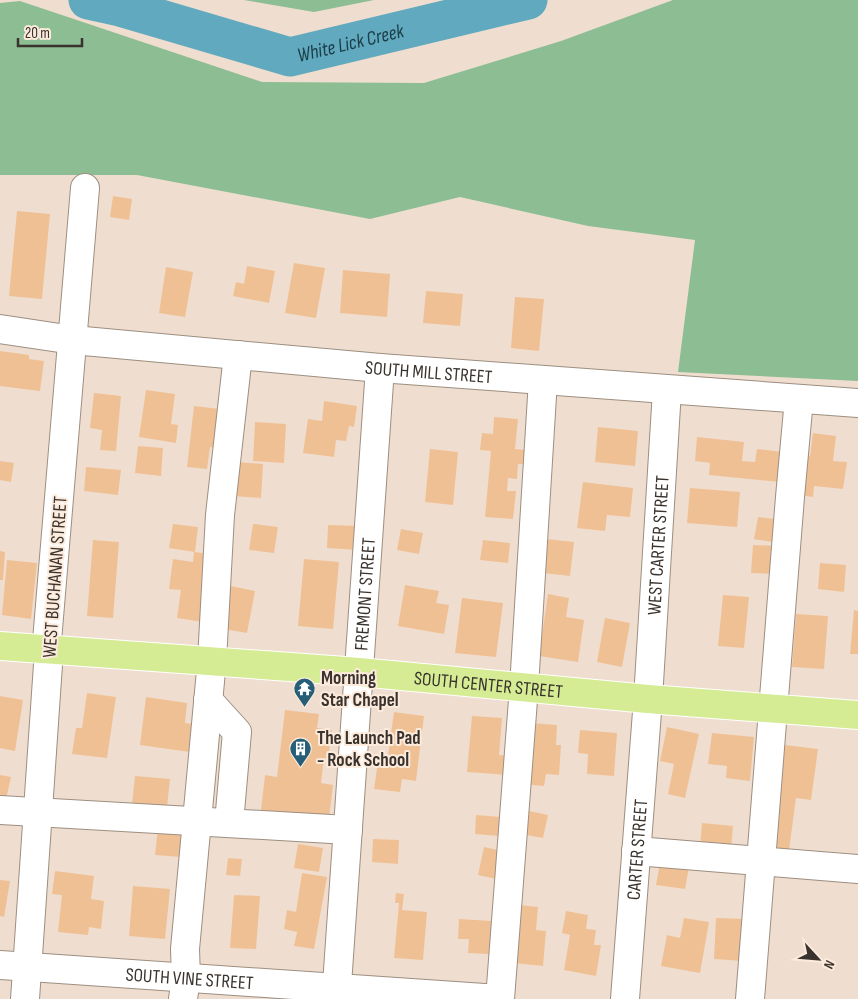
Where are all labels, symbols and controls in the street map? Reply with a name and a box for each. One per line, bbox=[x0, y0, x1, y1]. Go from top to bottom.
scale bar bbox=[18, 15, 81, 47]
water label: White Lick Creek bbox=[295, 19, 407, 68]
text: 20 m bbox=[25, 24, 50, 43]
street label: SOUTH MILL STREET bbox=[364, 357, 493, 389]
street label: WEST CARTER STREET bbox=[643, 474, 675, 616]
street label: WEST BUCHANAN STREET bbox=[38, 495, 73, 659]
street label: FREMONT STREET bbox=[350, 537, 381, 651]
place label: Morning Star Chapel bbox=[321, 667, 399, 712]
street label: SOUTH CENTER STREET bbox=[413, 667, 564, 704]
temple icon: Morning Star Chapel bbox=[293, 676, 317, 707]
place label: The Launch Pad - Rock School bbox=[317, 727, 421, 772]
building icon: The Launch Pad - Rock School bbox=[289, 736, 313, 767]
street label: CARTER STREET bbox=[623, 798, 653, 901]
north arrow bbox=[793, 934, 843, 984]
text: N bbox=[820, 957, 839, 972]
street label: SOUTH VINE STREET bbox=[125, 964, 254, 995]

